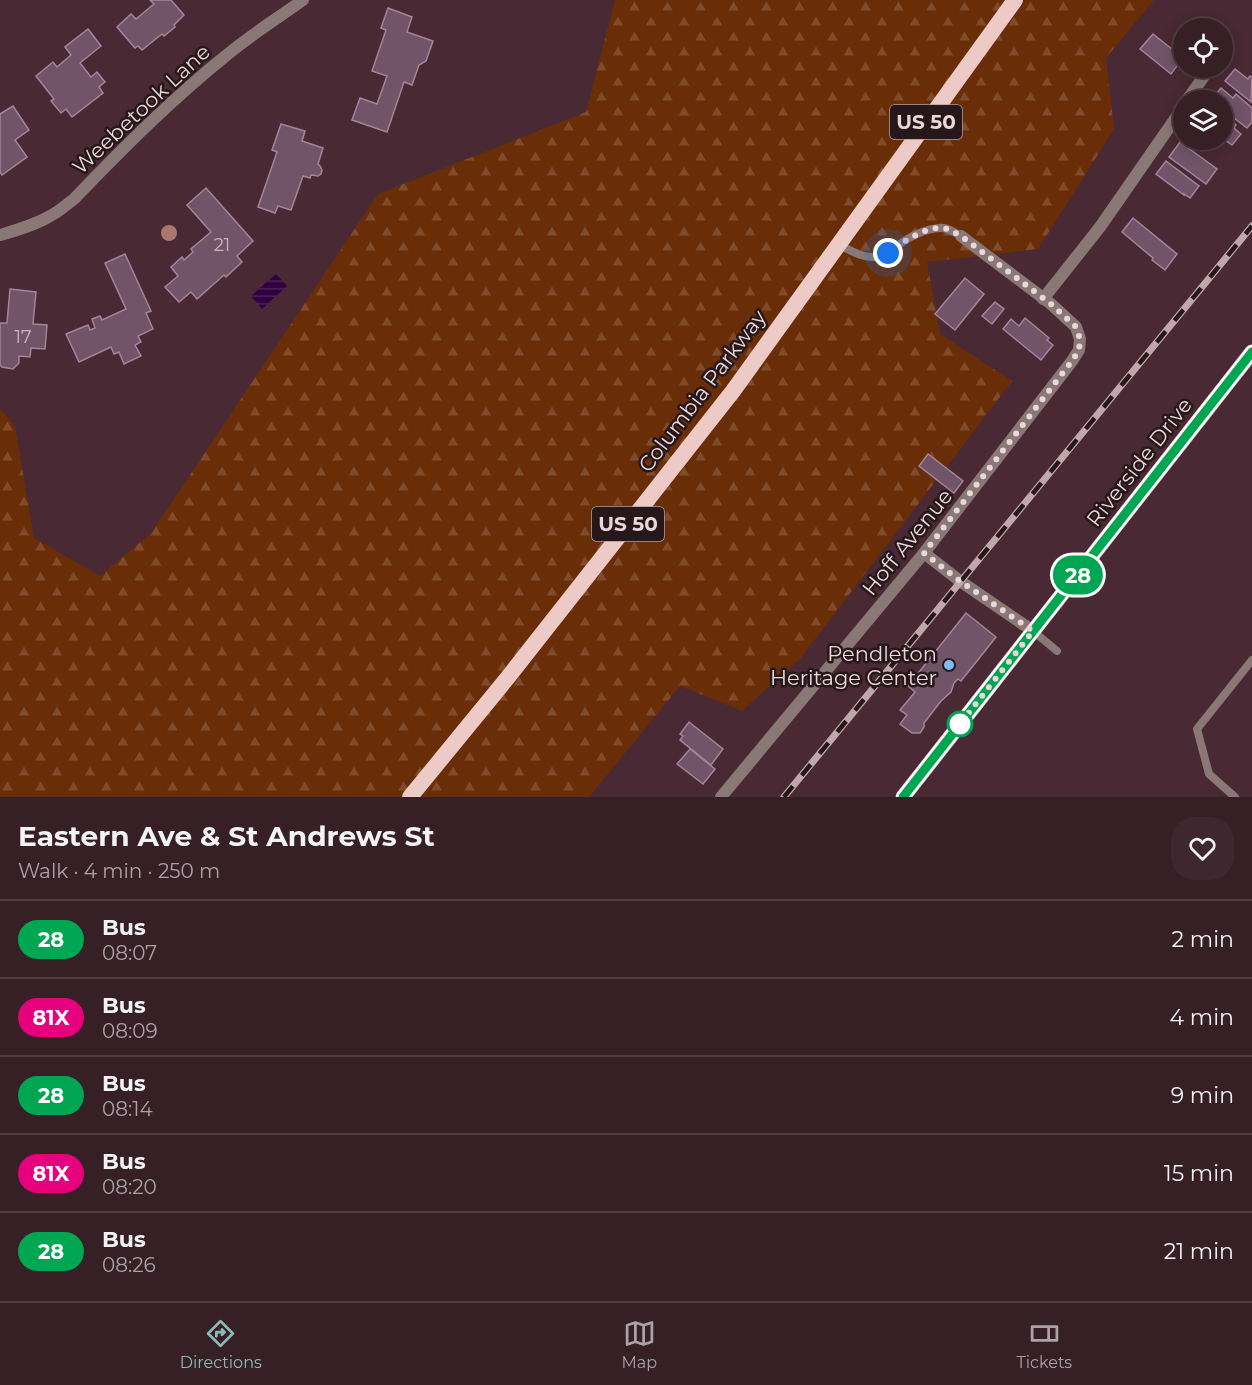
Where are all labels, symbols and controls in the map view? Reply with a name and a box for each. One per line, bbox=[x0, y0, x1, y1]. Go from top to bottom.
map controls bbox=[1173, 18, 1233, 150]
button: locate bbox=[1173, 18, 1233, 78]
street label: Weebetook Lane bbox=[67, 39, 215, 179]
button: layers bbox=[1173, 90, 1233, 150]
road number: US 50 bbox=[890, 105, 962, 139]
house number: 21 bbox=[214, 234, 230, 256]
your location bbox=[873, 238, 903, 268]
street label: Columbia Parkway bbox=[633, 305, 771, 477]
house number: 17 bbox=[14, 326, 32, 348]
street label: Riverside Drive bbox=[1081, 393, 1197, 531]
street label: Hoff Avenue bbox=[857, 484, 957, 600]
road number: US 50 bbox=[592, 507, 664, 541]
line badge: 28 bbox=[1051, 556, 1105, 594]
text: 28 bbox=[1065, 563, 1091, 588]
place label: Pendleton Heritage Center bbox=[770, 641, 937, 690]
marker: Pendleton Heritage Center bbox=[942, 658, 956, 672]
unlabelled marker bbox=[947, 711, 973, 737]
button: heart bbox=[1171, 817, 1234, 880]
text: Eastern Ave & St Andrews St bbox=[18, 819, 435, 853]
text: Walk · 4 min · 250 m bbox=[18, 859, 220, 883]
text: Bus bbox=[102, 914, 146, 941]
text: 2 min bbox=[1172, 926, 1234, 953]
text: 28 bbox=[38, 927, 64, 952]
text: 08:07 bbox=[102, 941, 157, 965]
text: Bus bbox=[102, 992, 146, 1019]
text: 4 min bbox=[1170, 1004, 1234, 1031]
text: 81X bbox=[32, 1005, 70, 1030]
text: 08:09 bbox=[102, 1019, 158, 1043]
text: Bus bbox=[102, 1070, 146, 1097]
text: 9 min bbox=[1171, 1082, 1234, 1109]
text: 28 bbox=[38, 1083, 64, 1108]
text: 08:14 bbox=[102, 1097, 153, 1121]
text: Bus bbox=[102, 1148, 146, 1175]
text: 15 min bbox=[1164, 1160, 1234, 1187]
text: 81X bbox=[32, 1161, 70, 1186]
text: 08:20 bbox=[102, 1175, 157, 1199]
text: Bus bbox=[102, 1226, 146, 1253]
text: 21 min bbox=[1164, 1238, 1234, 1265]
text: 28 bbox=[38, 1239, 64, 1264]
text: 08:26 bbox=[102, 1253, 156, 1277]
tab: Directions bbox=[180, 1317, 262, 1372]
tab: Map bbox=[621, 1317, 657, 1372]
tab: Tickets bbox=[1017, 1317, 1072, 1372]

